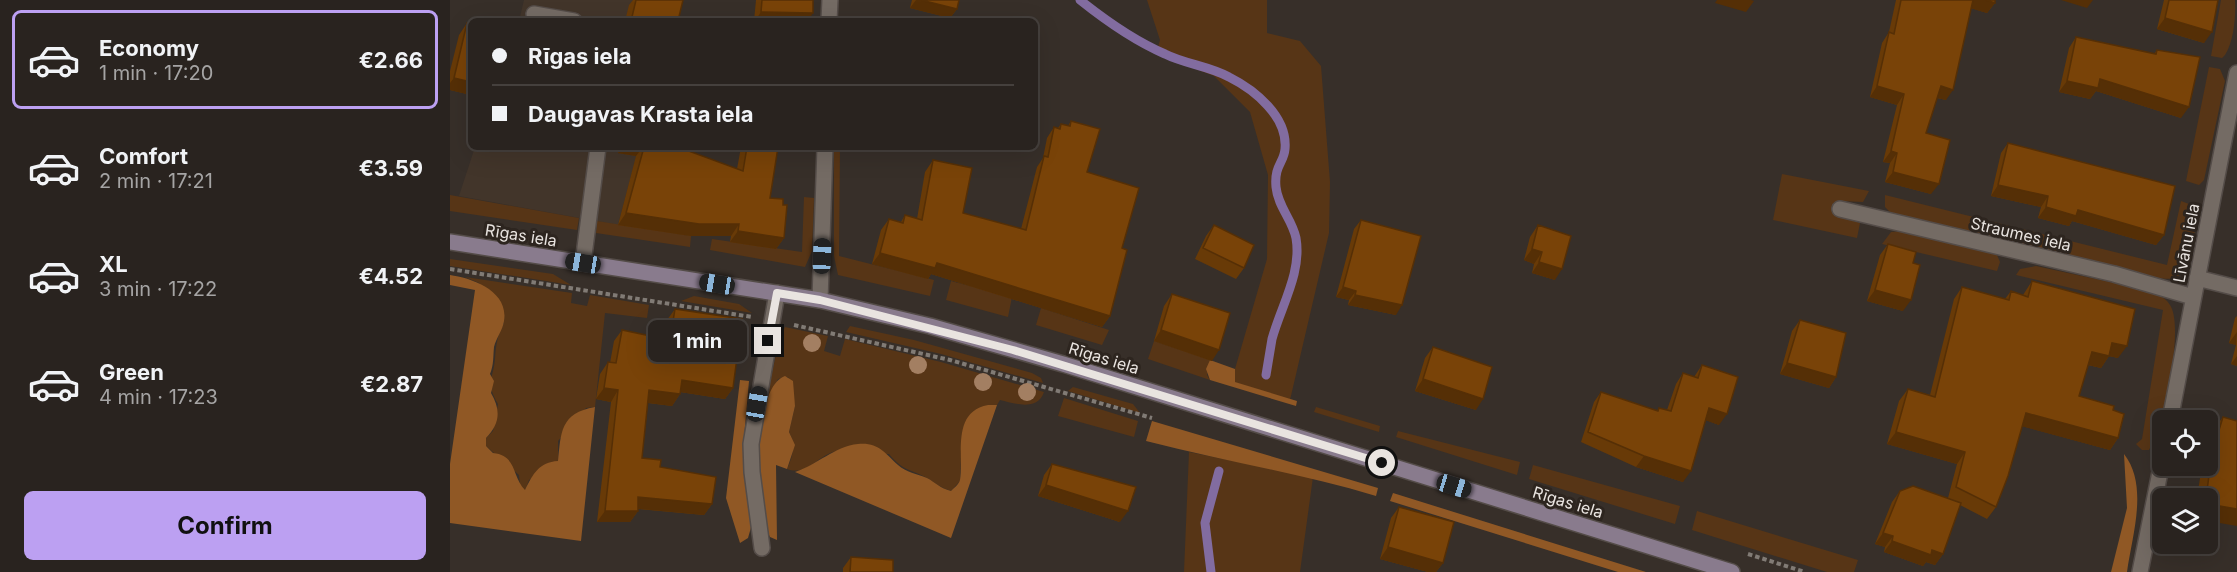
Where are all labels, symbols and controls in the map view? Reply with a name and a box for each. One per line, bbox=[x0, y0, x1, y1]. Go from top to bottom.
icon: car bbox=[27, 33, 81, 87]
text: Economy bbox=[99, 35, 199, 61]
text: Rīgas iela bbox=[528, 43, 631, 69]
text: €2.66 bbox=[359, 47, 423, 73]
text: 1 min · 17:20 bbox=[99, 61, 213, 85]
text: Daugavas Krasta iela bbox=[528, 101, 753, 127]
icon: car bbox=[27, 141, 81, 195]
text: Comfort bbox=[99, 143, 188, 169]
text: €3.59 bbox=[359, 155, 423, 181]
text: 2 min · 17:21 bbox=[99, 169, 213, 193]
street label: Līvānu iela bbox=[2169, 202, 2203, 284]
street label: Straumes iela bbox=[1969, 213, 2073, 255]
street label: Rīgas iela bbox=[484, 219, 558, 251]
car bbox=[812, 238, 832, 274]
icon: car bbox=[27, 249, 81, 303]
text: XL bbox=[99, 251, 128, 277]
car bbox=[564, 251, 602, 275]
text: €4.52 bbox=[359, 263, 423, 289]
car bbox=[698, 272, 736, 296]
text: 3 min · 17:22 bbox=[99, 277, 217, 301]
callout: 1 min bbox=[648, 320, 747, 362]
route end bbox=[754, 327, 781, 354]
text: 1 min bbox=[673, 329, 722, 353]
street label: Rīgas iela bbox=[1066, 338, 1142, 378]
icon: car bbox=[27, 357, 81, 411]
text: Green bbox=[99, 359, 164, 385]
text: €2.87 bbox=[360, 371, 423, 397]
text: 4 min · 17:23 bbox=[99, 385, 218, 409]
car bbox=[745, 385, 769, 423]
map controls bbox=[2152, 410, 2218, 554]
button: locate bbox=[2152, 410, 2218, 476]
route start bbox=[1368, 449, 1395, 476]
car bbox=[1434, 472, 1474, 500]
street label: Rīgas iela bbox=[1530, 482, 1606, 522]
button: layers bbox=[2152, 488, 2218, 554]
button: Confirm bbox=[24, 491, 426, 560]

